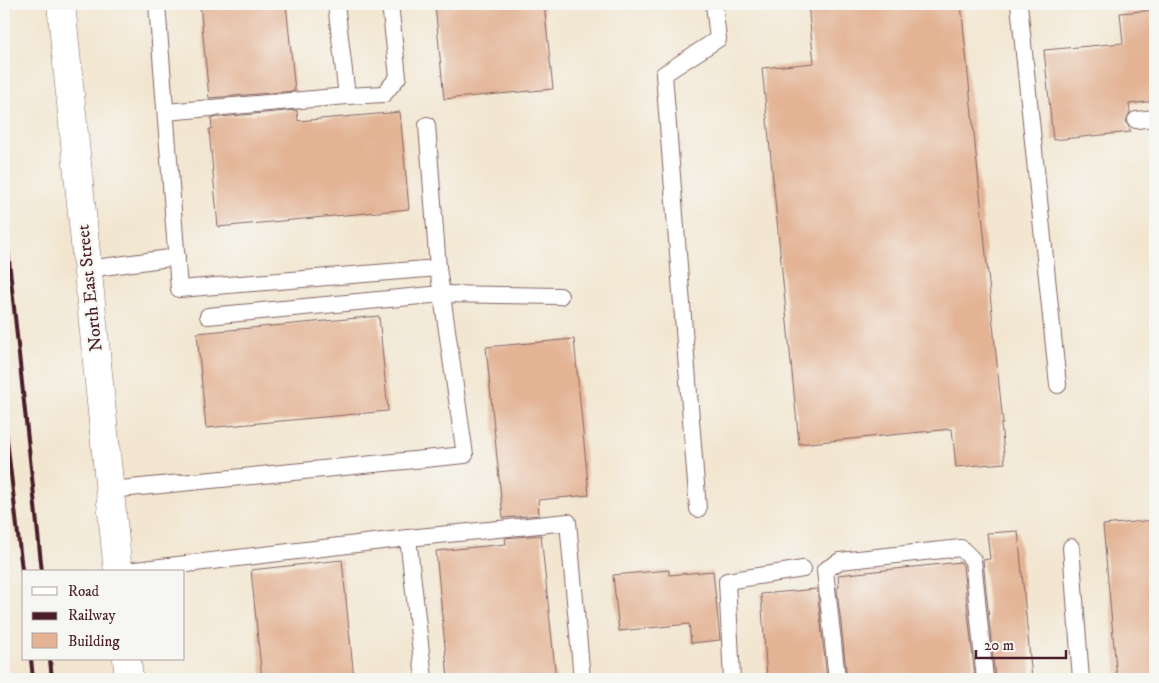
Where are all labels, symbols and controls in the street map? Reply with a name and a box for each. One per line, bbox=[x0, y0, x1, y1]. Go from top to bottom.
street label: North East Street bbox=[72, 223, 108, 353]
legend bbox=[22, 570, 185, 660]
text: Road bbox=[68, 582, 100, 601]
text: Railway bbox=[68, 606, 116, 625]
scale bar bbox=[976, 628, 1066, 660]
text: Building bbox=[68, 632, 120, 651]
text: 20 m bbox=[984, 636, 1014, 655]

